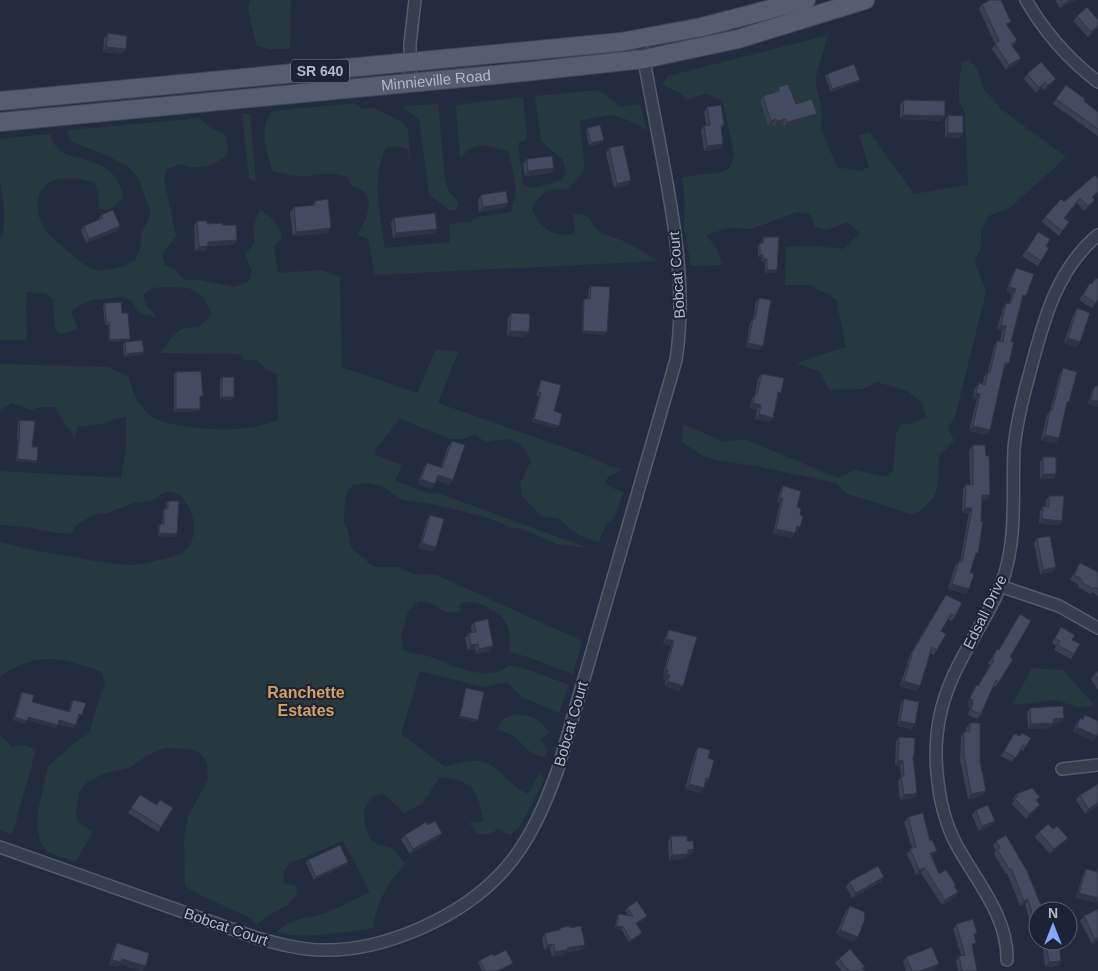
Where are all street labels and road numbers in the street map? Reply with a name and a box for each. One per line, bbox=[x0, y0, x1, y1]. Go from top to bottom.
road number: SR 640 bbox=[291, 59, 349, 82]
street label: Minnieville Road bbox=[380, 66, 492, 94]
street label: Bobcat Court bbox=[665, 230, 688, 319]
street label: Edsall Drive bbox=[959, 572, 1010, 651]
street label: Bobcat Court bbox=[550, 679, 591, 768]
street label: Bobcat Court bbox=[182, 904, 271, 949]

